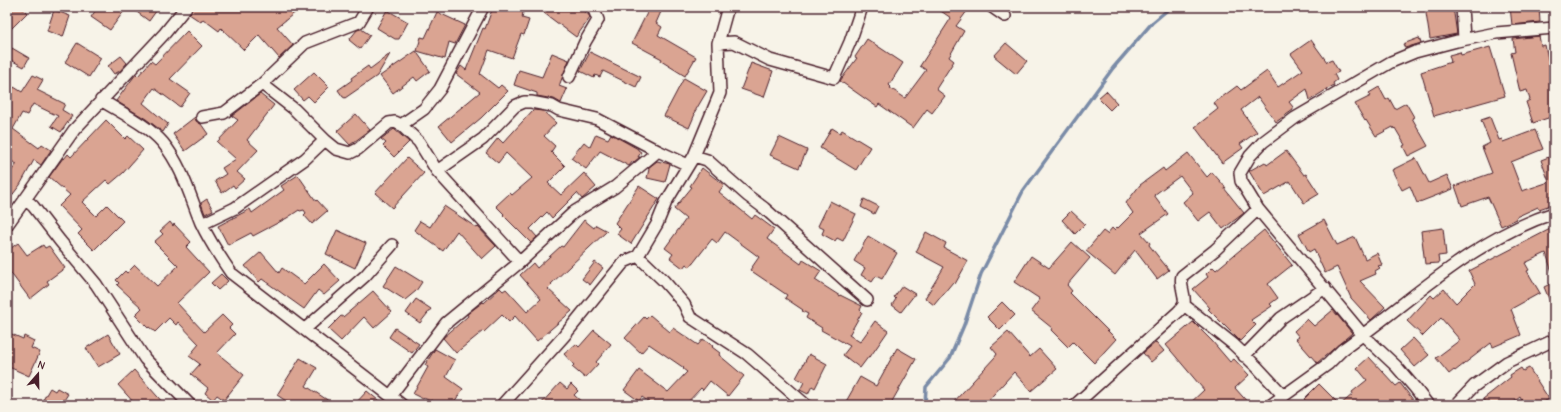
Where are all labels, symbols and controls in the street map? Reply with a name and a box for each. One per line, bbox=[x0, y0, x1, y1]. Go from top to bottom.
north arrow bbox=[18, 354, 58, 394]
text: N bbox=[36, 358, 47, 372]

